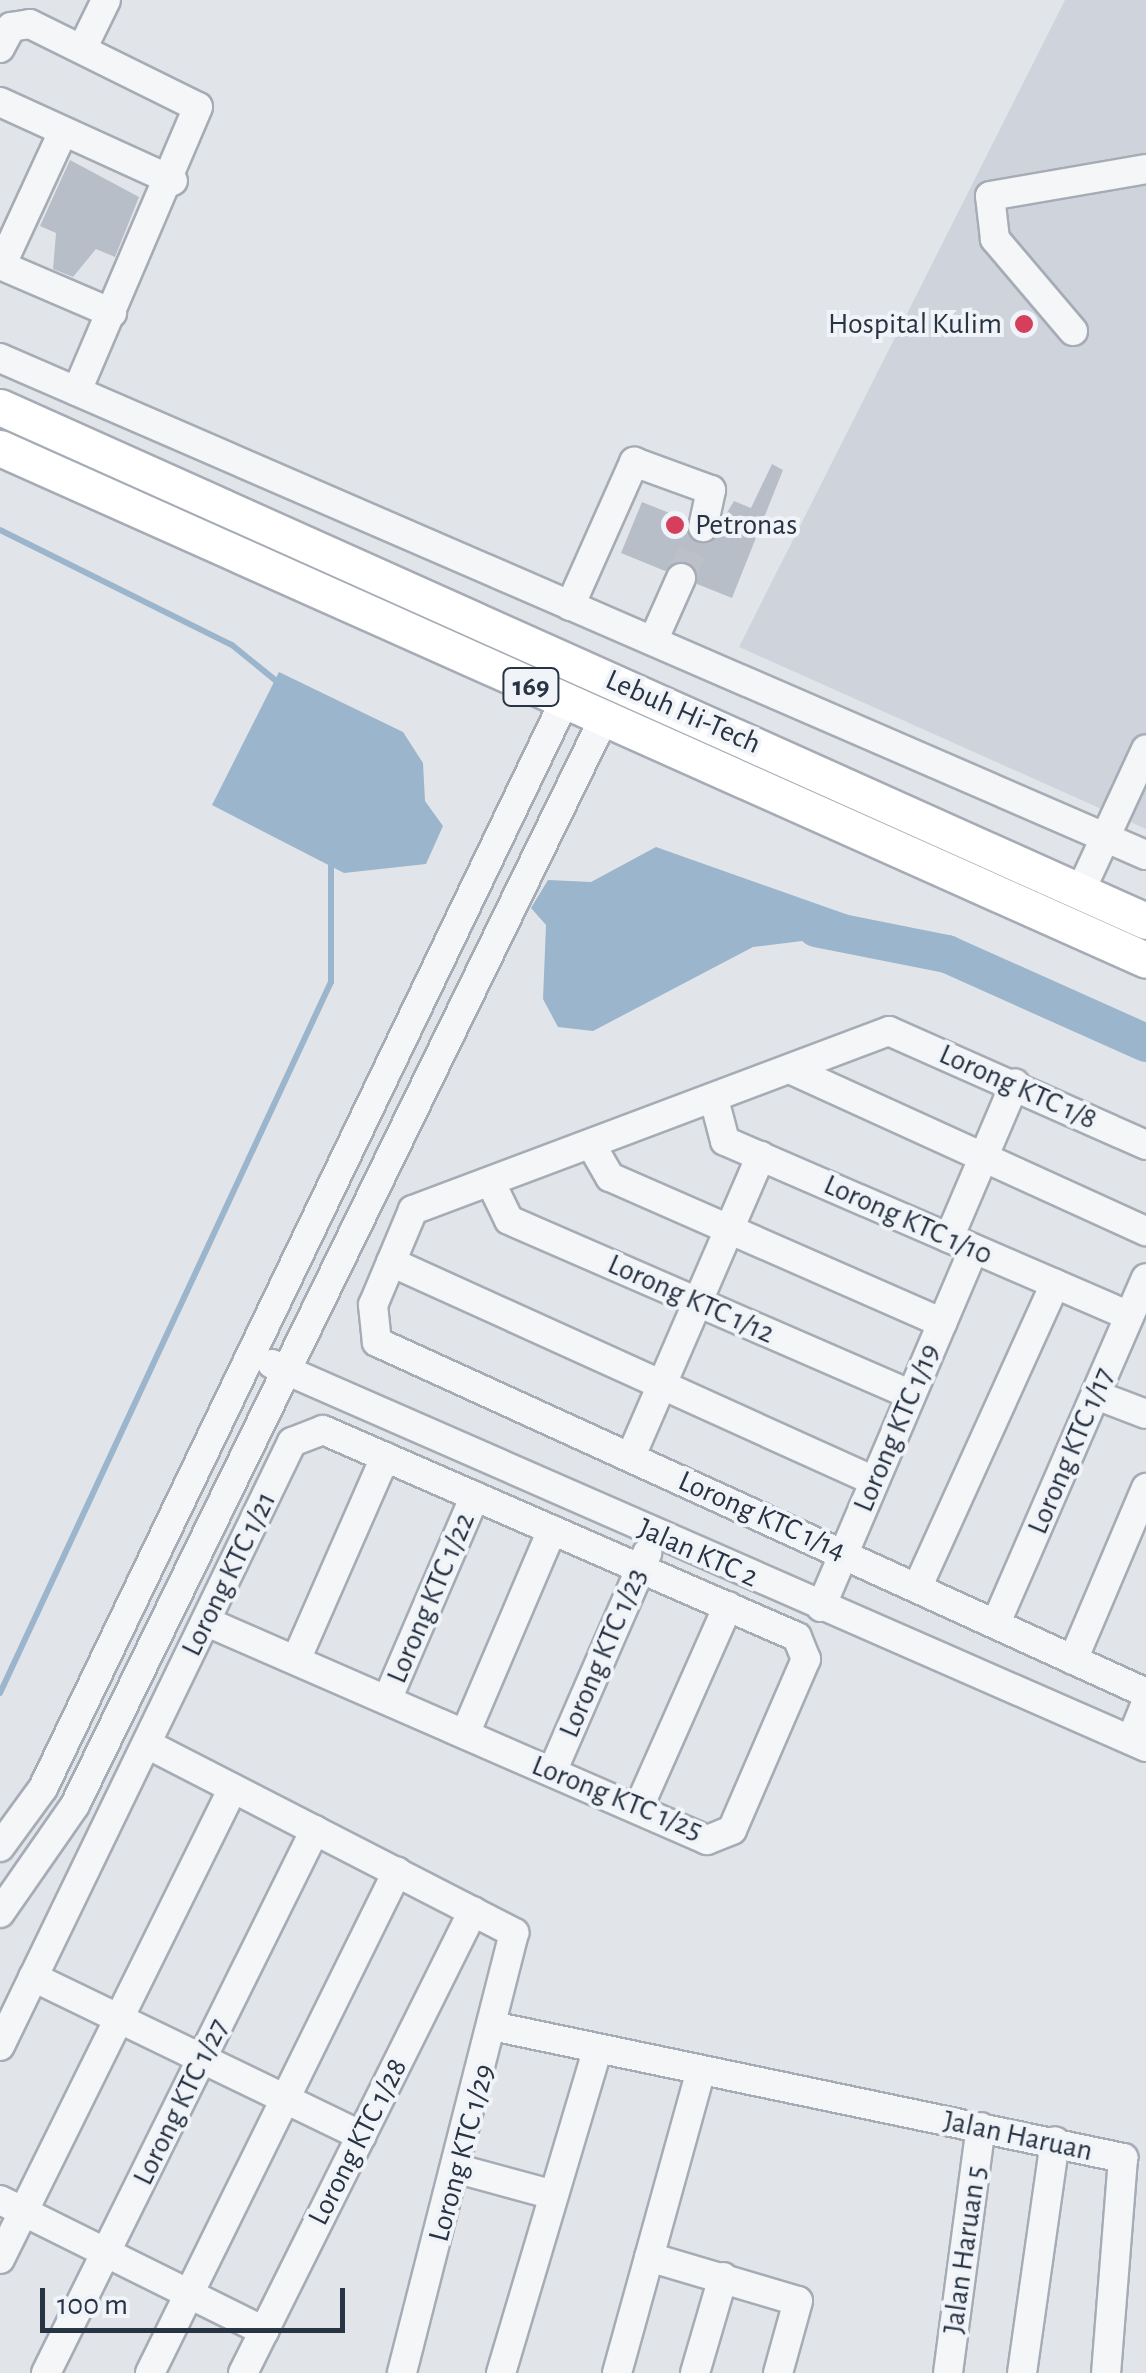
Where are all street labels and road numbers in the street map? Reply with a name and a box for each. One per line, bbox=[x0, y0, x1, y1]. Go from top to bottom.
street label: Lebuh Hi-Tech bbox=[600, 662, 766, 762]
road number: 169 bbox=[501, 664, 561, 710]
street label: Lorong KTC 1/8 bbox=[934, 1036, 1102, 1138]
street label: Lorong KTC 1/10 bbox=[818, 1167, 998, 1273]
street label: Lorong KTC 1/12 bbox=[602, 1246, 780, 1352]
street label: Lorong KTC 1/19 bbox=[845, 1339, 949, 1517]
street label: Lorong KTC 1/17 bbox=[1020, 1362, 1122, 1540]
street label: Lorong KTC 1/14 bbox=[673, 1463, 851, 1569]
street label: Lorong KTC 1/21 bbox=[174, 1486, 284, 1662]
street label: Lorong KTC 1/22 bbox=[379, 1507, 483, 1689]
street label: Jalan KTC 2 bbox=[632, 1511, 764, 1595]
street label: Lorong KTC 1/23 bbox=[551, 1563, 655, 1743]
street label: Lorong KTC 1/25 bbox=[526, 1747, 708, 1849]
street label: Lorong KTC 1/27 bbox=[125, 2013, 237, 2191]
street label: Lorong KTC 1/28 bbox=[301, 2053, 415, 2231]
street label: Lorong KTC 1/29 bbox=[421, 2060, 503, 2246]
street label: Jalan Haruan bbox=[940, 2103, 1096, 2169]
street label: Jalan Haruan 5 bbox=[935, 2164, 995, 2336]

